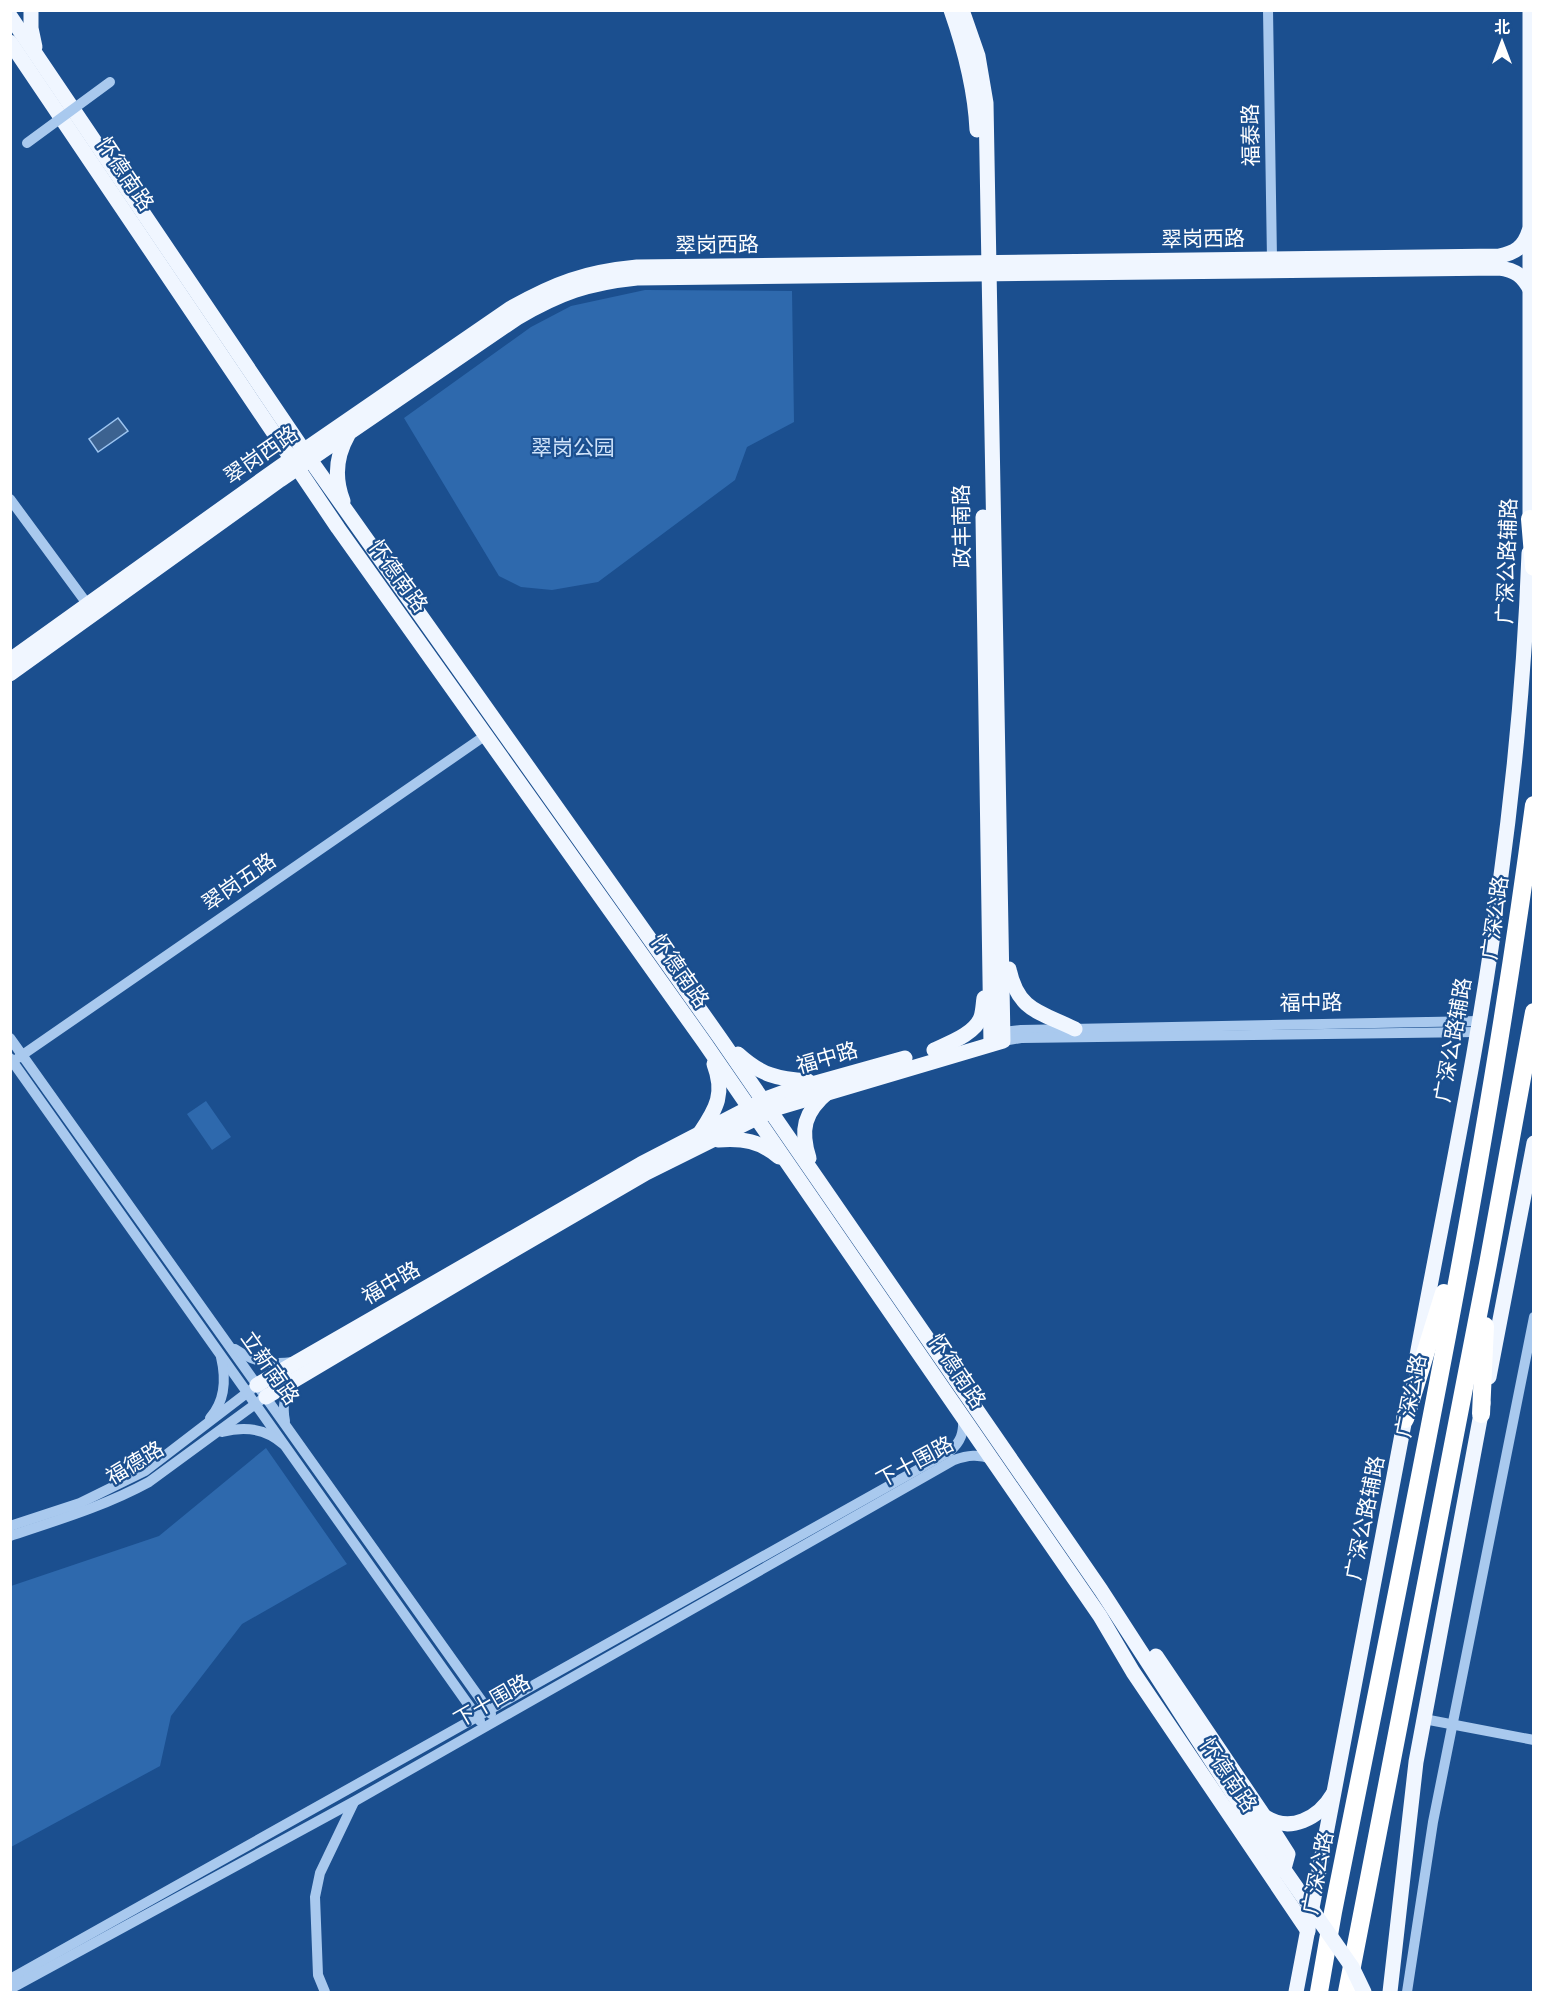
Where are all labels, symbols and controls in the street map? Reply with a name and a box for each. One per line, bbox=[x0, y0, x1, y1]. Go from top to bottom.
north arrow bbox=[1472, 12, 1532, 72]
text: 北 bbox=[1494, 18, 1510, 37]
street label: 福泰路 bbox=[1238, 103, 1264, 167]
street label: 怀德南路 bbox=[92, 132, 158, 216]
street label: 翠岗西路 bbox=[1161, 226, 1245, 252]
street label: 翠岗西路 bbox=[675, 232, 759, 258]
street label: 翠岗西路 bbox=[220, 421, 302, 489]
park label: 翠岗公园 bbox=[531, 436, 615, 460]
street label: 政丰南路 bbox=[949, 484, 975, 568]
street label: 广深公路辅路 bbox=[1493, 498, 1521, 624]
street label: 怀德南路 bbox=[364, 535, 432, 617]
street label: 翠岗五路 bbox=[198, 848, 280, 916]
street label: 广深公路 bbox=[1477, 875, 1513, 961]
street label: 怀德南路 bbox=[646, 930, 714, 1012]
street label: 广深公路辅路 bbox=[1430, 976, 1476, 1104]
street label: 福中路 bbox=[1279, 990, 1343, 1016]
street label: 福中路 bbox=[793, 1038, 861, 1078]
street label: 福中路 bbox=[358, 1257, 424, 1309]
street label: 立新南路 bbox=[236, 1327, 304, 1409]
street label: 怀德南路 bbox=[924, 1329, 990, 1413]
street label: 广深公路 bbox=[1391, 1352, 1431, 1440]
street label: 下十围路 bbox=[872, 1432, 958, 1492]
street label: 福德路 bbox=[102, 1436, 168, 1490]
street label: 广深公路辅路 bbox=[1341, 1454, 1389, 1582]
street label: 下十围路 bbox=[450, 1670, 534, 1732]
street label: 怀德南路 bbox=[1195, 1733, 1261, 1817]
street label: 广深公路 bbox=[1298, 1829, 1338, 1917]

